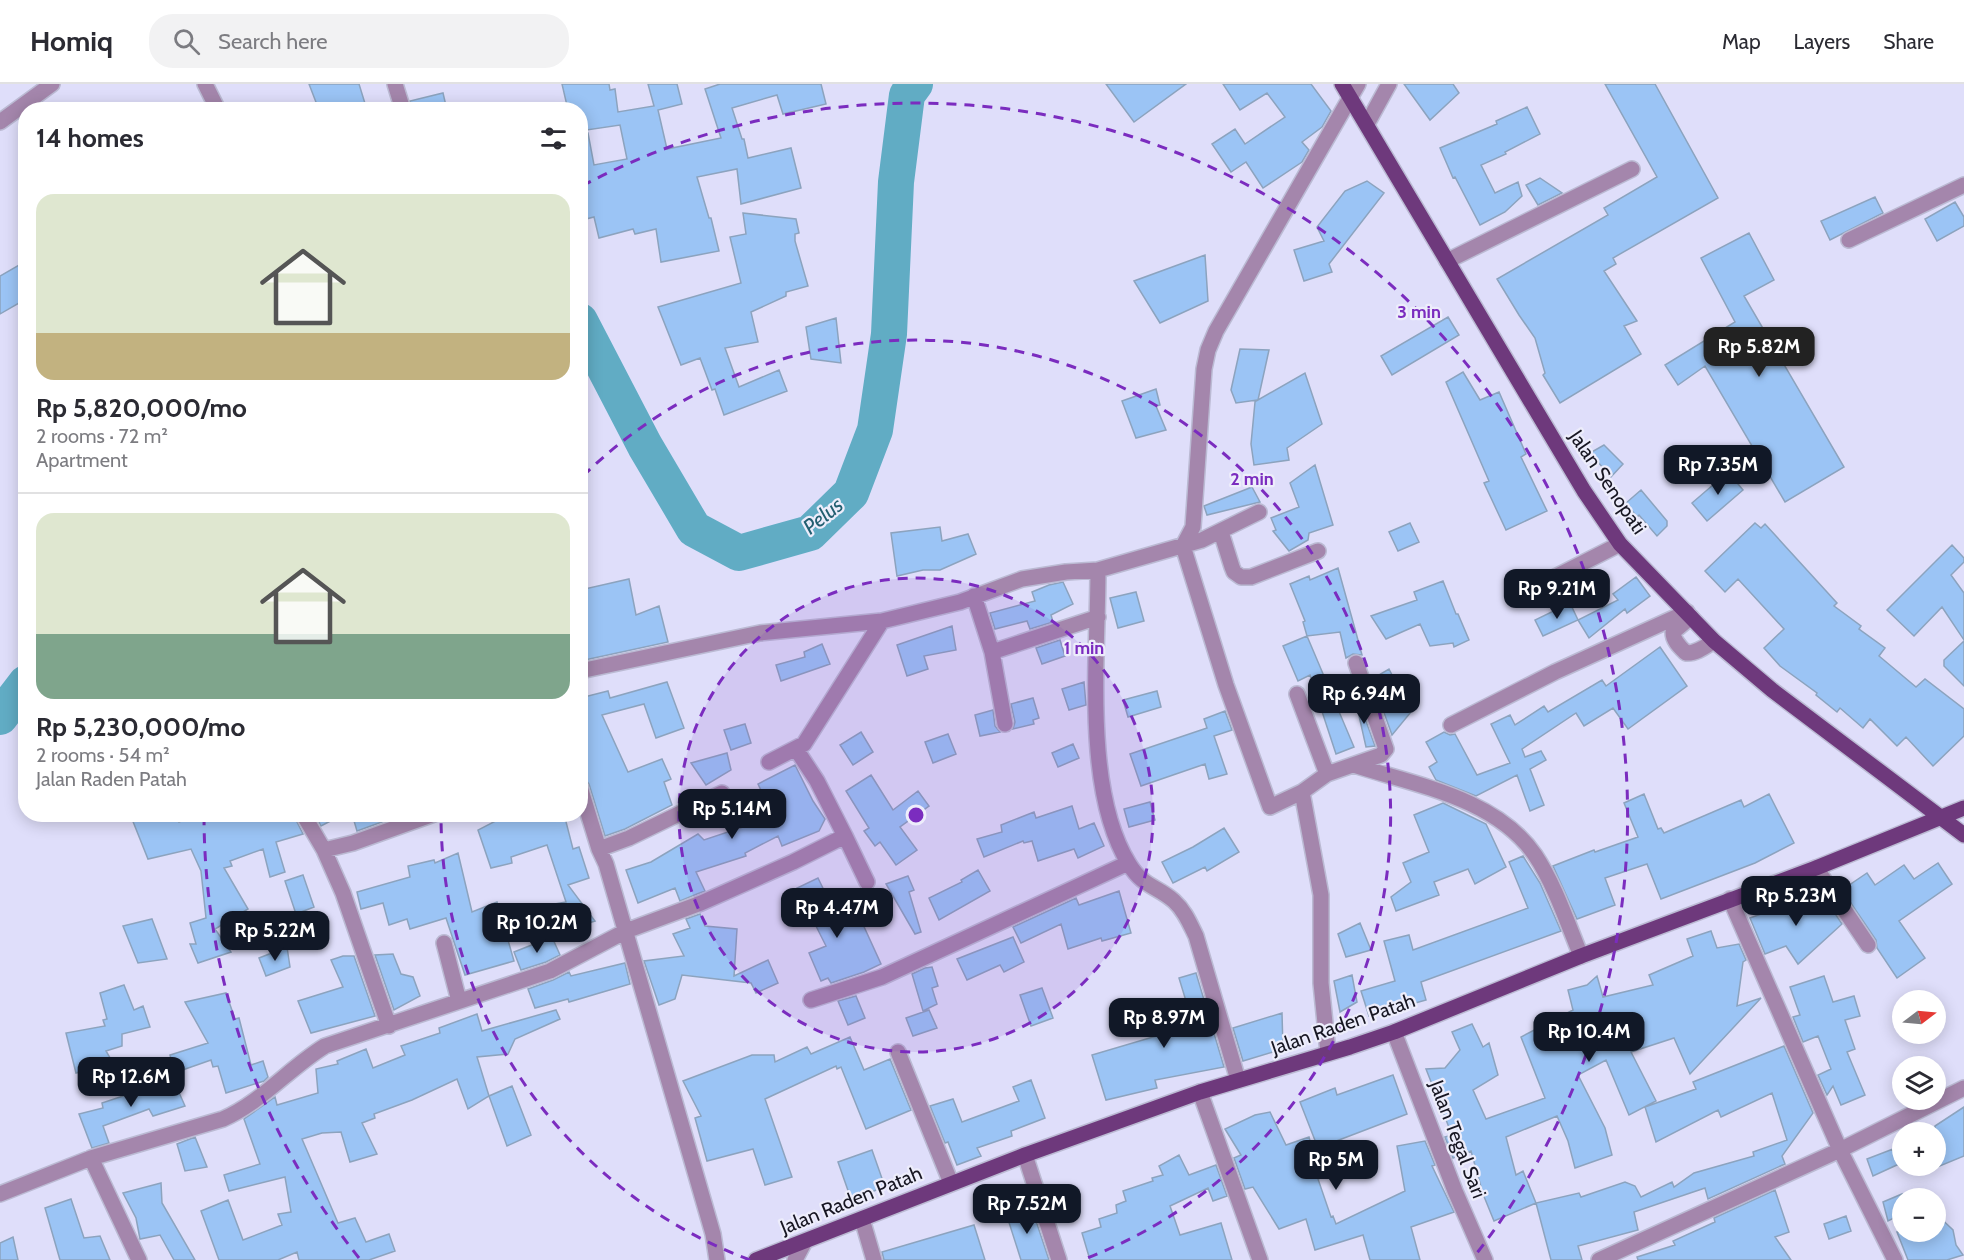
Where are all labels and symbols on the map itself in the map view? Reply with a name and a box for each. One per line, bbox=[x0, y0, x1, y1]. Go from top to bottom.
text: 3 min bbox=[1397, 301, 1441, 323]
pin: Rp 5.82M bbox=[1697, 327, 1821, 378]
street label: Jalan Senopati bbox=[1564, 425, 1652, 539]
pin: Rp 7.35M bbox=[1656, 445, 1780, 496]
text: 2 min bbox=[1230, 468, 1274, 490]
water label: Pelus bbox=[798, 492, 848, 539]
pin: Rp 9.21M bbox=[1495, 569, 1619, 620]
text: 1 min bbox=[1064, 637, 1104, 659]
pin: Rp 6.94M bbox=[1302, 674, 1426, 725]
pin: Rp 5.14M bbox=[670, 789, 794, 840]
centre of rings bbox=[906, 805, 926, 825]
pin: Rp 5.23M bbox=[1734, 876, 1858, 927]
pin: Rp 4.47M bbox=[775, 888, 899, 939]
pin: Rp 10.2M bbox=[475, 903, 599, 954]
pin: Rp 5.22M bbox=[213, 911, 337, 962]
street label: Jalan Raden Patah bbox=[1267, 988, 1418, 1060]
north arrow bbox=[1892, 990, 1946, 1044]
pin: Rp 8.97M bbox=[1102, 998, 1226, 1049]
pin: Rp 10.4M bbox=[1527, 1012, 1651, 1063]
pin: Rp 12.6M bbox=[69, 1057, 193, 1108]
street label: Jalan Tegal Sari bbox=[1424, 1076, 1492, 1201]
pin: Rp 5M bbox=[1294, 1140, 1378, 1191]
street label: Jalan Raden Patah bbox=[776, 1161, 925, 1240]
pin: Rp 7.52M bbox=[965, 1184, 1089, 1235]

